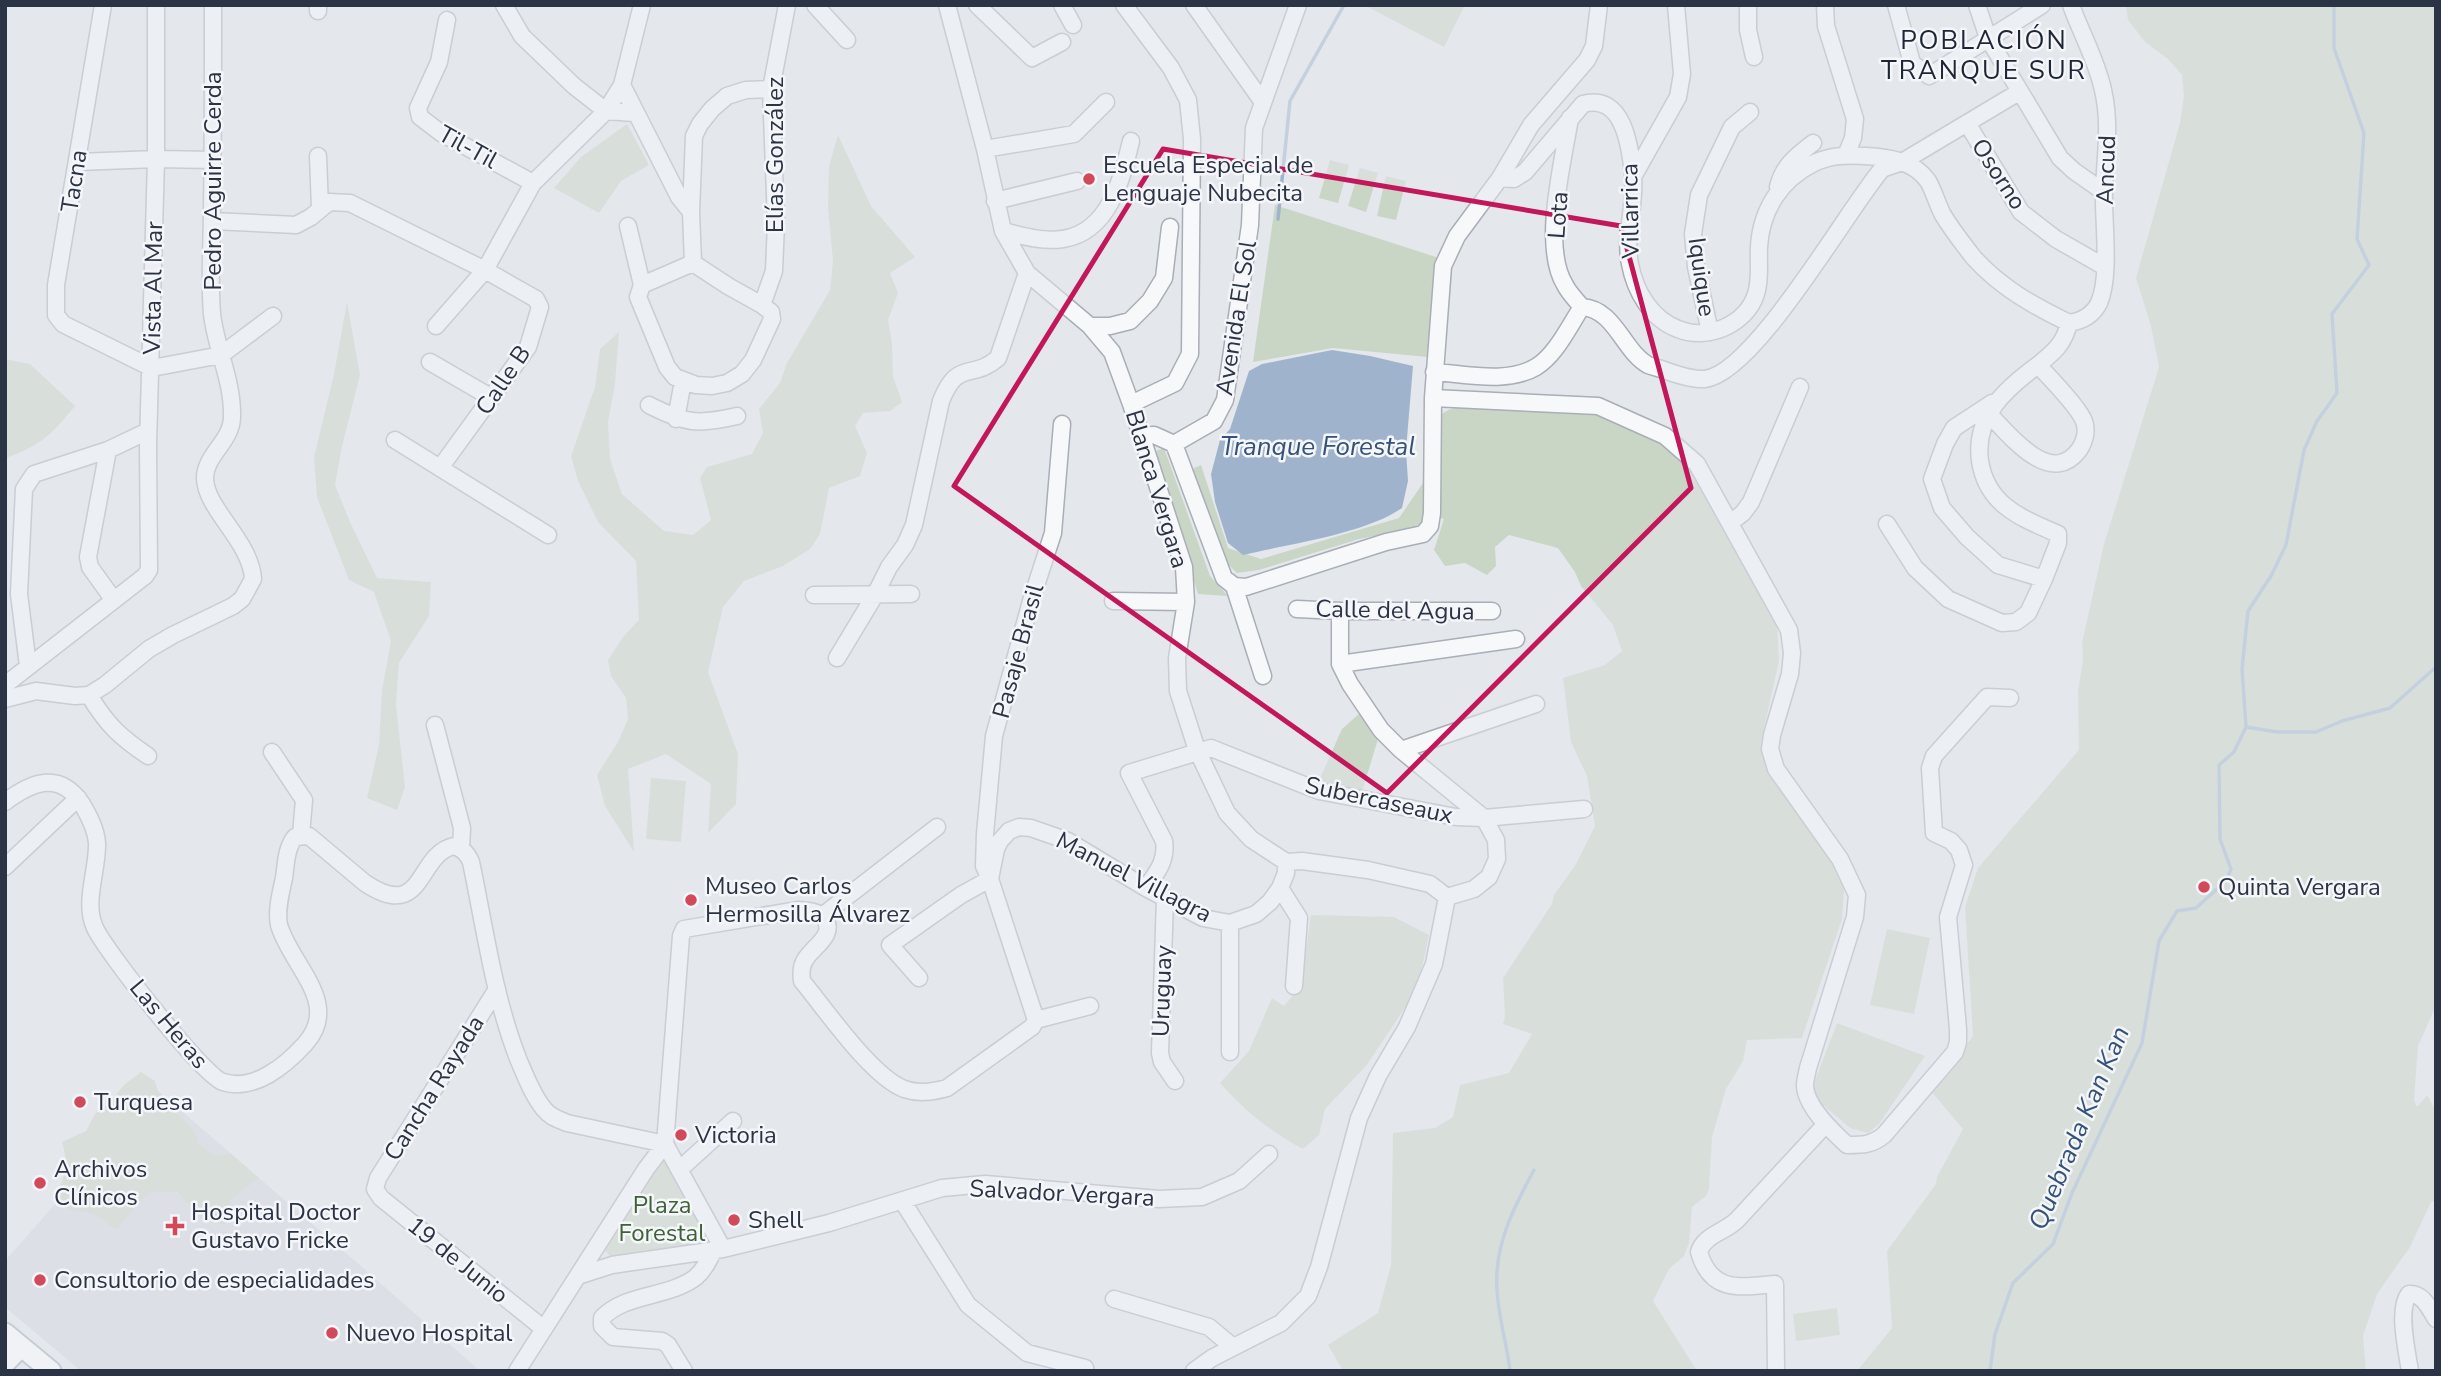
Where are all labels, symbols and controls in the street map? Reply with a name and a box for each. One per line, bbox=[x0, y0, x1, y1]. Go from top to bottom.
district label: POBLACIÓN TRANQUE SUR bbox=[1881, 23, 2087, 88]
street label: Pedro Aguirre Cerda bbox=[197, 71, 229, 291]
street label: Elías González bbox=[759, 77, 791, 233]
street label: Til-Til bbox=[433, 118, 503, 176]
street label: Osorno bbox=[1964, 132, 2034, 216]
street label: Ancud bbox=[2089, 135, 2123, 205]
street label: Tacna bbox=[53, 147, 95, 215]
place label: Escuela Especial de Lenguaje Nubecita bbox=[1103, 149, 1313, 209]
street label: Villarrica bbox=[1613, 163, 1647, 260]
marker: Escuela Especial de Lenguaje Nubecita bbox=[1081, 171, 1097, 187]
street label: Lota bbox=[1540, 190, 1576, 240]
street label: Vista Al Mar bbox=[136, 221, 170, 356]
street label: Iquique bbox=[1681, 235, 1723, 319]
street label: Avenida El Sol bbox=[1208, 238, 1264, 398]
street label: Calle B bbox=[468, 339, 538, 421]
street label: Blanca Vergara bbox=[1118, 406, 1196, 572]
water label: Tranque Forestal bbox=[1220, 429, 1416, 464]
street label: Pasaje Brasil bbox=[985, 580, 1051, 722]
street label: Calle del Agua bbox=[1315, 593, 1475, 627]
street label: Subercaseaux bbox=[1302, 769, 1456, 831]
street label: Manuel Villagra bbox=[1051, 824, 1217, 930]
place label: Museo Carlos Hermosilla Álvarez bbox=[705, 870, 910, 930]
place label: Quinta Vergara bbox=[2218, 871, 2381, 903]
marker: Quinta Vergara bbox=[2196, 879, 2212, 895]
marker: Museo Carlos Hermosilla Álvarez bbox=[683, 892, 699, 908]
street label: Uruguay bbox=[1144, 944, 1180, 1038]
street label: Las Heras bbox=[122, 973, 216, 1075]
street label: Cancha Rayada bbox=[376, 1009, 492, 1167]
water label: Quebrada Kan Kan bbox=[2020, 1021, 2138, 1235]
place label: Turquesa bbox=[94, 1086, 193, 1118]
marker: Turquesa bbox=[72, 1094, 88, 1110]
place label: Victoria bbox=[694, 1119, 777, 1151]
marker: Victoria bbox=[673, 1127, 689, 1143]
place label: Archivos Clínicos bbox=[54, 1153, 147, 1213]
street label: Salvador Vergara bbox=[969, 1172, 1155, 1214]
marker: Archivos Clínicos bbox=[32, 1175, 48, 1191]
park label: Plaza Forestal bbox=[619, 1189, 705, 1249]
place label: Hospital Doctor Gustavo Fricke bbox=[191, 1196, 361, 1256]
place label: Shell bbox=[748, 1204, 803, 1236]
street label: 19 de Junio bbox=[401, 1209, 515, 1311]
marker: Shell bbox=[726, 1212, 742, 1228]
marker: Hospital Doctor Gustavo Fricke bbox=[165, 1216, 185, 1236]
place label: Consultorio de especialidades bbox=[54, 1264, 375, 1296]
marker: Consultorio de especialidades bbox=[32, 1272, 48, 1288]
place label: Nuevo Hospital bbox=[346, 1317, 512, 1349]
marker: Nuevo Hospital bbox=[324, 1325, 340, 1341]

